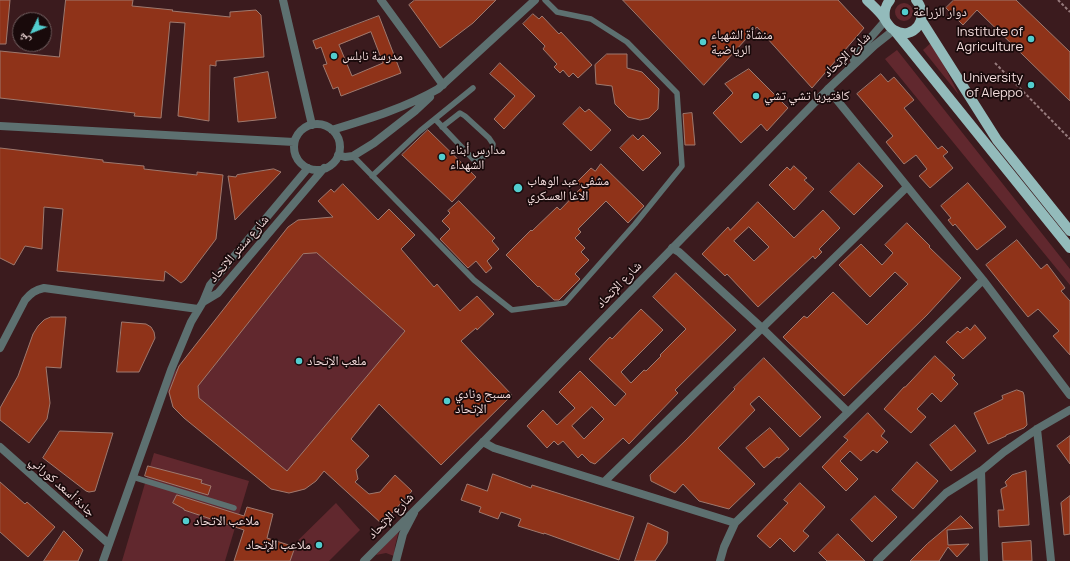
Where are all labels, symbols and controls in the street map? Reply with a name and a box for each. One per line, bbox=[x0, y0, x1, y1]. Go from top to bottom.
place label: دوار الزراعة bbox=[913, 4, 967, 20]
marker: دوار الزراعة bbox=[900, 7, 910, 17]
north arrow bbox=[12, 12, 52, 52]
place label: Institute of Agriculture bbox=[956, 24, 1023, 55]
place label: منشأة الشهباء الرياضية bbox=[711, 27, 773, 58]
street label: شارع الإتحاد bbox=[820, 29, 874, 81]
text: ش bbox=[14, 30, 33, 49]
marker: Institute of Agriculture bbox=[1026, 34, 1036, 44]
marker: منشأة الشهباء الرياضية bbox=[698, 37, 708, 47]
place label: مدرسة نابلس bbox=[342, 48, 403, 64]
marker: مدرسة نابلس bbox=[329, 51, 339, 61]
place label: University of Aleppo bbox=[963, 70, 1023, 101]
marker: University of Aleppo bbox=[1026, 80, 1036, 90]
place label: كافتيريا تشي تشي bbox=[764, 88, 850, 104]
marker: كافتيريا تشي تشي bbox=[751, 91, 761, 101]
place label: مدارس أبناء الشهداء bbox=[450, 142, 505, 173]
marker: مدارس أبناء الشهداء bbox=[437, 152, 447, 162]
place label: مشفى عبد الوهاب الاغا العسكري bbox=[527, 173, 609, 204]
marker: مشفى عبد الوهاب الاغا العسكري bbox=[512, 182, 524, 194]
street label: شارع سنتر الاتحاد bbox=[206, 212, 272, 286]
street label: شارع الإتحاد bbox=[593, 258, 645, 312]
place label: ملعب الإتحاد bbox=[307, 353, 366, 369]
marker: ملعب الإتحاد bbox=[294, 356, 304, 366]
place label: مسبح ونادي الإتحاد bbox=[455, 386, 511, 417]
marker: مسبح ونادي الإتحاد bbox=[442, 396, 452, 406]
street label: جادة أسعد كوراني bbox=[26, 454, 98, 520]
street label: شارع الإتحاد bbox=[365, 490, 417, 542]
place label: ملاعب الاتحاد bbox=[194, 513, 259, 529]
marker: ملاعب الاتحاد bbox=[181, 516, 191, 526]
place label: ملاعب الإتحاد bbox=[246, 537, 311, 553]
marker: ملاعب الإتحاد bbox=[314, 540, 324, 550]

